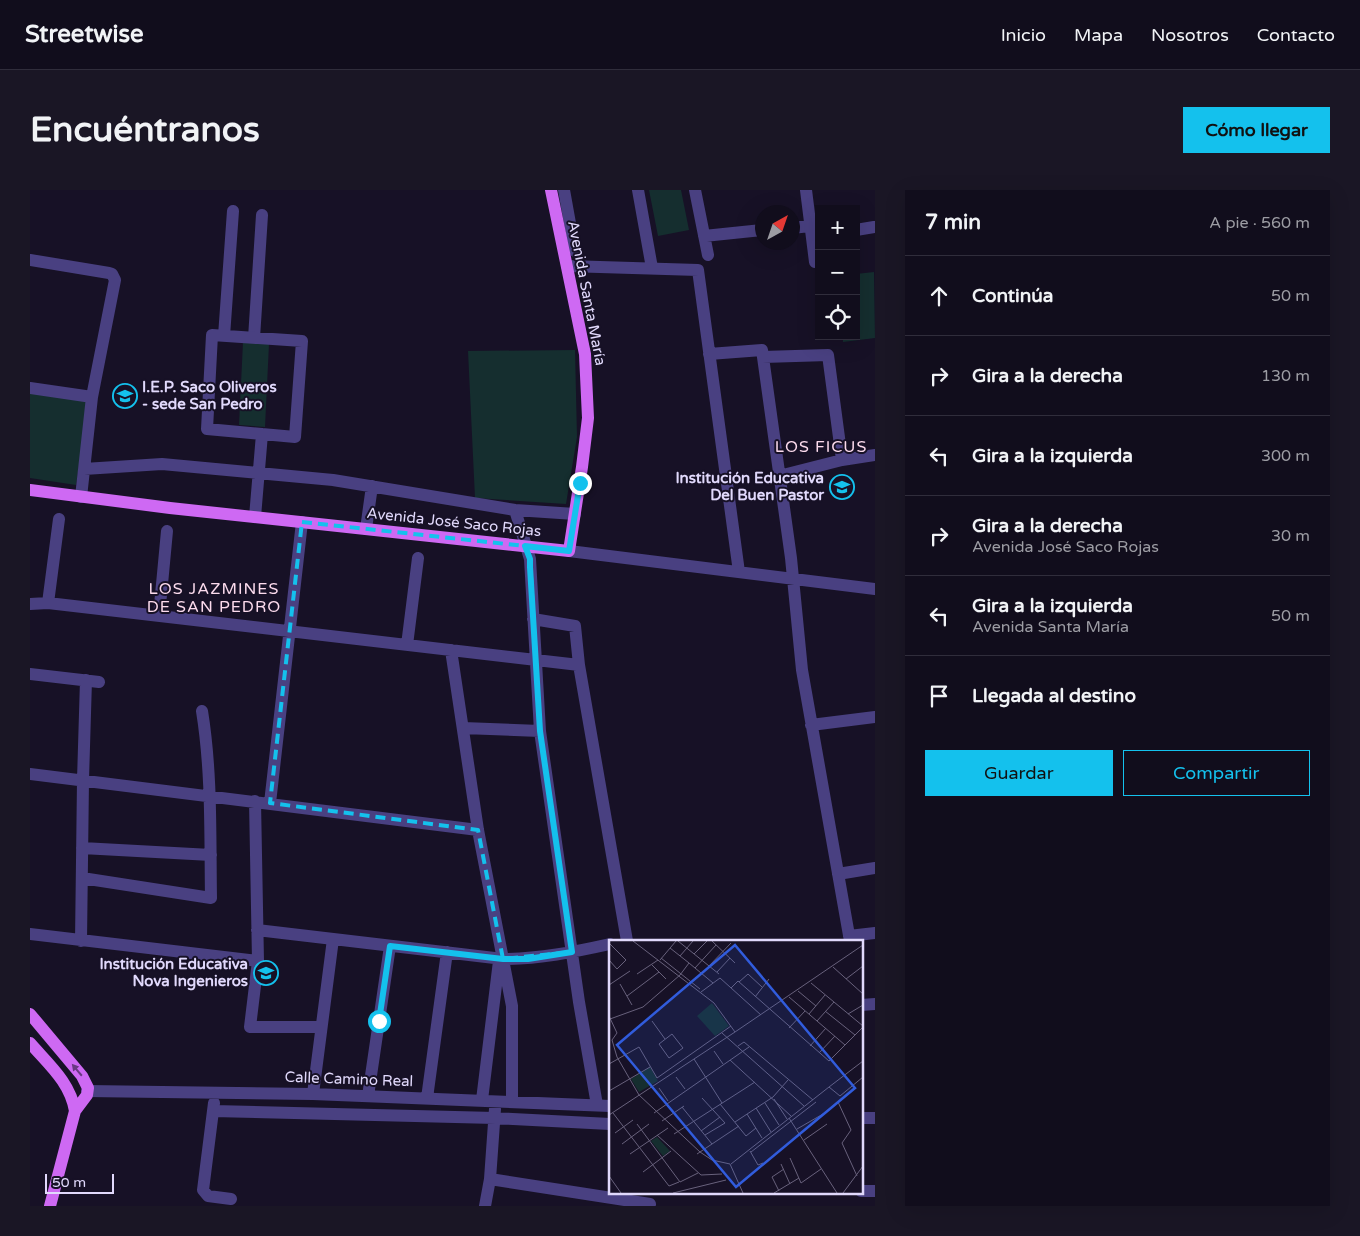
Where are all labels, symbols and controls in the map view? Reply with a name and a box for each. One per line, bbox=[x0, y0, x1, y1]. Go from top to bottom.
text: Streetwise bbox=[25, 20, 144, 49]
text: Inicio bbox=[1001, 24, 1046, 46]
text: Mapa bbox=[1074, 24, 1123, 46]
text: Nosotros bbox=[1151, 24, 1229, 46]
text: Contacto bbox=[1257, 24, 1335, 46]
button: Cómo llegar bbox=[1183, 107, 1330, 153]
text: Encuéntranos bbox=[30, 109, 260, 151]
north arrow bbox=[755, 205, 800, 250]
map controls bbox=[815, 205, 860, 340]
button: + bbox=[815, 205, 860, 250]
text: 7 min bbox=[925, 210, 981, 235]
text: A pie · 560 m bbox=[1209, 213, 1310, 233]
street label: Avenida Santa María bbox=[564, 219, 610, 367]
button: − bbox=[815, 250, 860, 295]
icon: ahead bbox=[925, 282, 953, 310]
text: Continúa bbox=[972, 285, 1054, 307]
text: 50 m bbox=[1271, 286, 1310, 306]
button: locate bbox=[815, 295, 860, 340]
icon: right bbox=[925, 362, 953, 390]
text: Gira a la derecha bbox=[972, 365, 1123, 387]
text: 130 m bbox=[1261, 366, 1310, 386]
place label: I.E.P. Saco Oliveros - sede San Pedro bbox=[142, 378, 277, 413]
school or university icon: I.E.P. Saco Oliveros - sede San Pedro bbox=[112, 383, 138, 409]
district label: LOS FICUS bbox=[775, 437, 867, 457]
icon: left bbox=[925, 442, 953, 470]
text: Gira a la izquierda bbox=[972, 445, 1133, 467]
text: 300 m bbox=[1261, 446, 1310, 466]
place label: Institución Educativa Del Buen Pastor bbox=[675, 469, 824, 504]
route end bbox=[569, 472, 592, 495]
school or university icon: Institución Educativa Del Buen Pastor bbox=[829, 474, 855, 500]
street label: Avenida José Saco Rojas bbox=[366, 504, 542, 540]
text: Gira a la derecha bbox=[972, 515, 1123, 537]
icon: right bbox=[925, 522, 953, 550]
text: 30 m bbox=[1271, 526, 1310, 546]
text: Avenida José Saco Rojas bbox=[972, 537, 1159, 557]
district label: LOS JAZMINES DE SAN PEDRO bbox=[147, 579, 281, 617]
text: Gira a la izquierda bbox=[972, 595, 1133, 617]
icon: left bbox=[925, 602, 953, 630]
text: 50 m bbox=[1271, 606, 1310, 626]
text: Avenida Santa María bbox=[972, 617, 1129, 637]
icon: arrive bbox=[925, 682, 953, 710]
text: Llegada al destino bbox=[972, 685, 1136, 707]
button: Guardar bbox=[925, 750, 1113, 796]
button: Compartir bbox=[1123, 750, 1310, 796]
inset map bbox=[609, 940, 862, 1194]
place label: Institución Educativa Nova Ingenieros bbox=[99, 955, 248, 991]
school or university icon: Institución Educativa Nova Ingenieros bbox=[253, 960, 279, 986]
route start bbox=[368, 1010, 391, 1033]
one-way arrow bbox=[71, 1064, 82, 1077]
street label: Calle Camino Real bbox=[284, 1068, 414, 1090]
scale bar bbox=[45, 1171, 114, 1194]
text: 50 m bbox=[52, 1174, 86, 1191]

